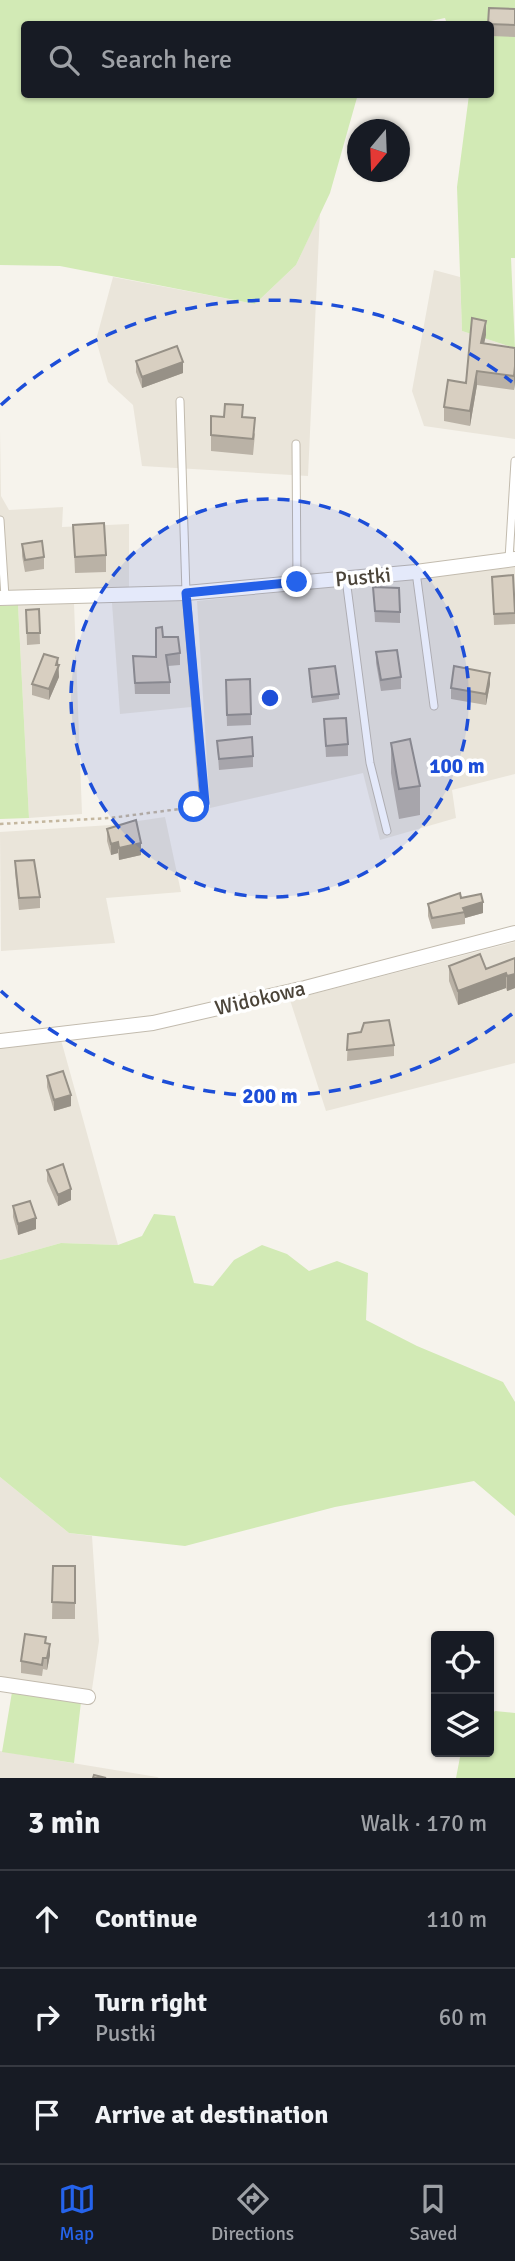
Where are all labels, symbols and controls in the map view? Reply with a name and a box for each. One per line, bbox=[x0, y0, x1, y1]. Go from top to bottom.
search box bbox=[21, 21, 494, 98]
icon: search bbox=[45, 41, 83, 79]
text: Search here bbox=[101, 44, 232, 76]
north arrow bbox=[347, 119, 410, 182]
street label: Pustki bbox=[334, 562, 392, 592]
route end bbox=[281, 566, 312, 597]
centre of rings bbox=[258, 686, 282, 710]
text: 100 m bbox=[429, 753, 485, 779]
route start bbox=[178, 791, 209, 822]
street label: Widokowa bbox=[212, 975, 308, 1021]
text: 200 m bbox=[242, 1083, 298, 1109]
map controls bbox=[431, 1631, 494, 1757]
button: locate bbox=[431, 1631, 494, 1694]
button: layers bbox=[431, 1694, 494, 1757]
text: 3 min bbox=[28, 1805, 100, 1842]
text: Walk · 170 m bbox=[361, 1809, 487, 1838]
icon: ahead bbox=[28, 1900, 66, 1938]
text: Continue bbox=[95, 1903, 197, 1935]
text: 110 m bbox=[426, 1905, 487, 1934]
text: Turn right bbox=[95, 1987, 207, 2019]
icon: right bbox=[28, 1998, 66, 2036]
text: 60 m bbox=[439, 2003, 487, 2032]
text: Pustki bbox=[95, 2019, 156, 2048]
icon: arrive bbox=[28, 2096, 66, 2134]
text: Arrive at destination bbox=[95, 2099, 328, 2131]
tab: Map bbox=[58, 2180, 96, 2246]
tab: Directions bbox=[211, 2180, 294, 2246]
tab: Saved bbox=[409, 2180, 457, 2246]

